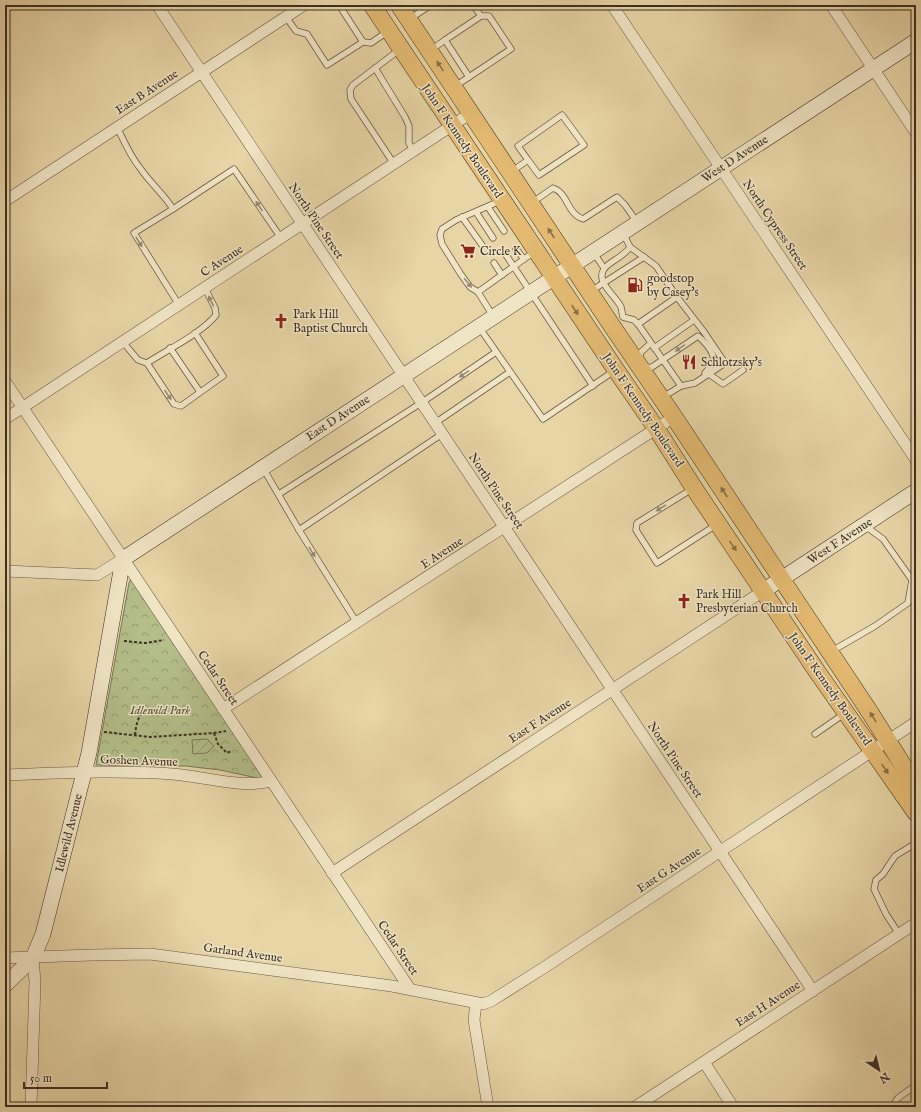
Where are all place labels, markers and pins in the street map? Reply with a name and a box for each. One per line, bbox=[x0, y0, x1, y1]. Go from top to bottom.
supermarket icon: Circle K bbox=[459, 242, 477, 260]
place label: Circle K bbox=[480, 244, 522, 259]
place label: goodstop by Casey's bbox=[647, 271, 699, 300]
fuel station icon: goodstop by Casey's bbox=[626, 276, 644, 294]
place label: Park Hill Baptist Church bbox=[293, 307, 369, 337]
church icon: Park Hill Baptist Church bbox=[272, 312, 290, 330]
restaurant icon: Schlotzsky's bbox=[680, 353, 698, 371]
place label: Schlotzsky's bbox=[701, 355, 762, 370]
place label: Park Hill Presbyterian Church bbox=[696, 587, 798, 616]
church icon: Park Hill Presbyterian Church bbox=[675, 592, 693, 610]

